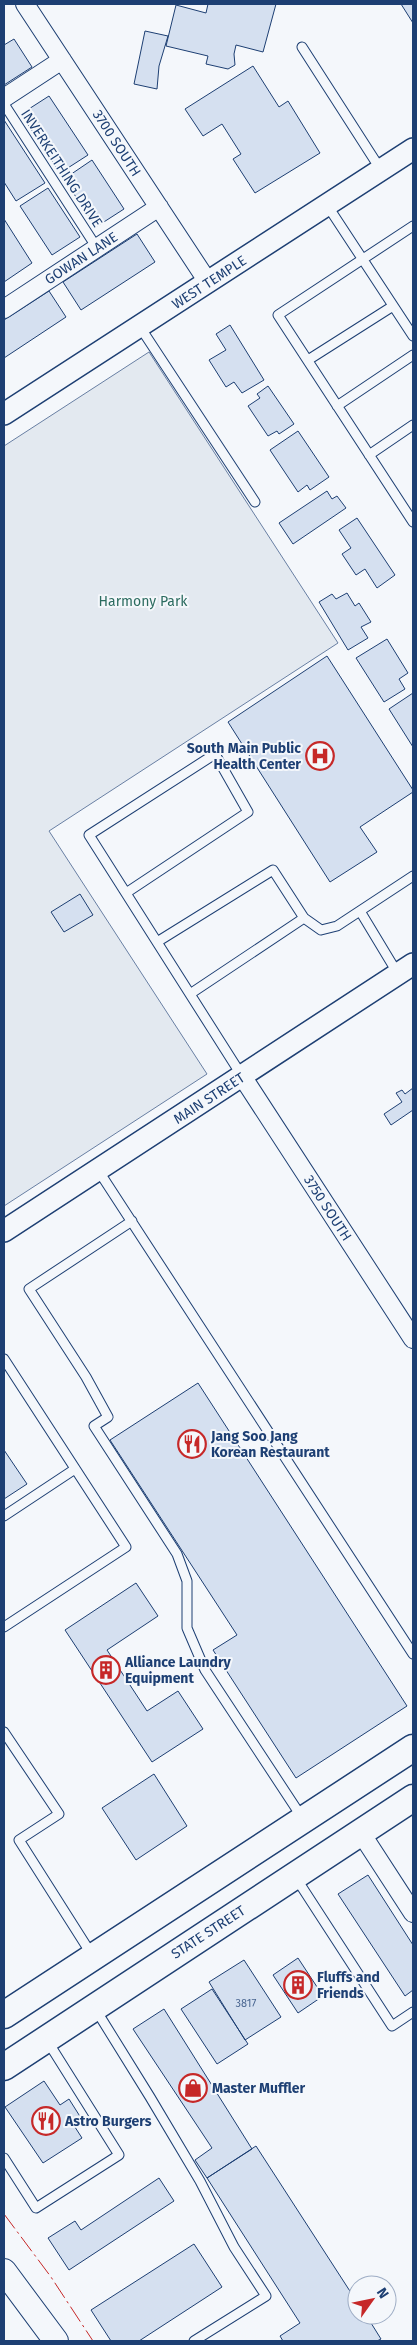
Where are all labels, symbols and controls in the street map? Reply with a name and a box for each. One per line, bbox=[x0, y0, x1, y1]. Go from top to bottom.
street label: INVERKEITHING DRIVE bbox=[17, 106, 106, 230]
street label: 3700 SOUTH bbox=[89, 107, 144, 180]
street label: GOWAN LANE bbox=[42, 229, 121, 288]
street label: WEST TEMPLE bbox=[169, 252, 250, 313]
park label: Harmony Park bbox=[99, 593, 188, 610]
place label: South Main Public Health Center bbox=[187, 740, 301, 773]
hospital icon: South Main Public Health Center bbox=[305, 741, 335, 771]
street label: MAIN STREET bbox=[170, 1069, 249, 1128]
street label: 3750 SOUTH bbox=[300, 1172, 355, 1244]
place label: Jang Soo Jang Korean Restaurant bbox=[210, 1428, 330, 1461]
restaurant icon: Jang Soo Jang Korean Restaurant bbox=[177, 1429, 207, 1459]
place label: Alliance Laundry Equipment bbox=[124, 1654, 232, 1687]
building icon: Alliance Laundry Equipment bbox=[91, 1655, 121, 1685]
street label: STATE STREET bbox=[168, 1902, 249, 1963]
place label: Fluffs and Friends bbox=[317, 1969, 380, 2002]
building icon: Fluffs and Friends bbox=[283, 1970, 313, 2000]
house number: 3817 bbox=[236, 1997, 257, 2010]
shop icon: Master Muffler bbox=[178, 2073, 208, 2103]
place label: Master Muffler bbox=[212, 2080, 306, 2097]
restaurant icon: Astro Burgers bbox=[31, 2106, 61, 2136]
place label: Astro Burgers bbox=[64, 2113, 152, 2130]
north arrow bbox=[347, 2275, 397, 2325]
text: N bbox=[373, 2285, 392, 2302]

